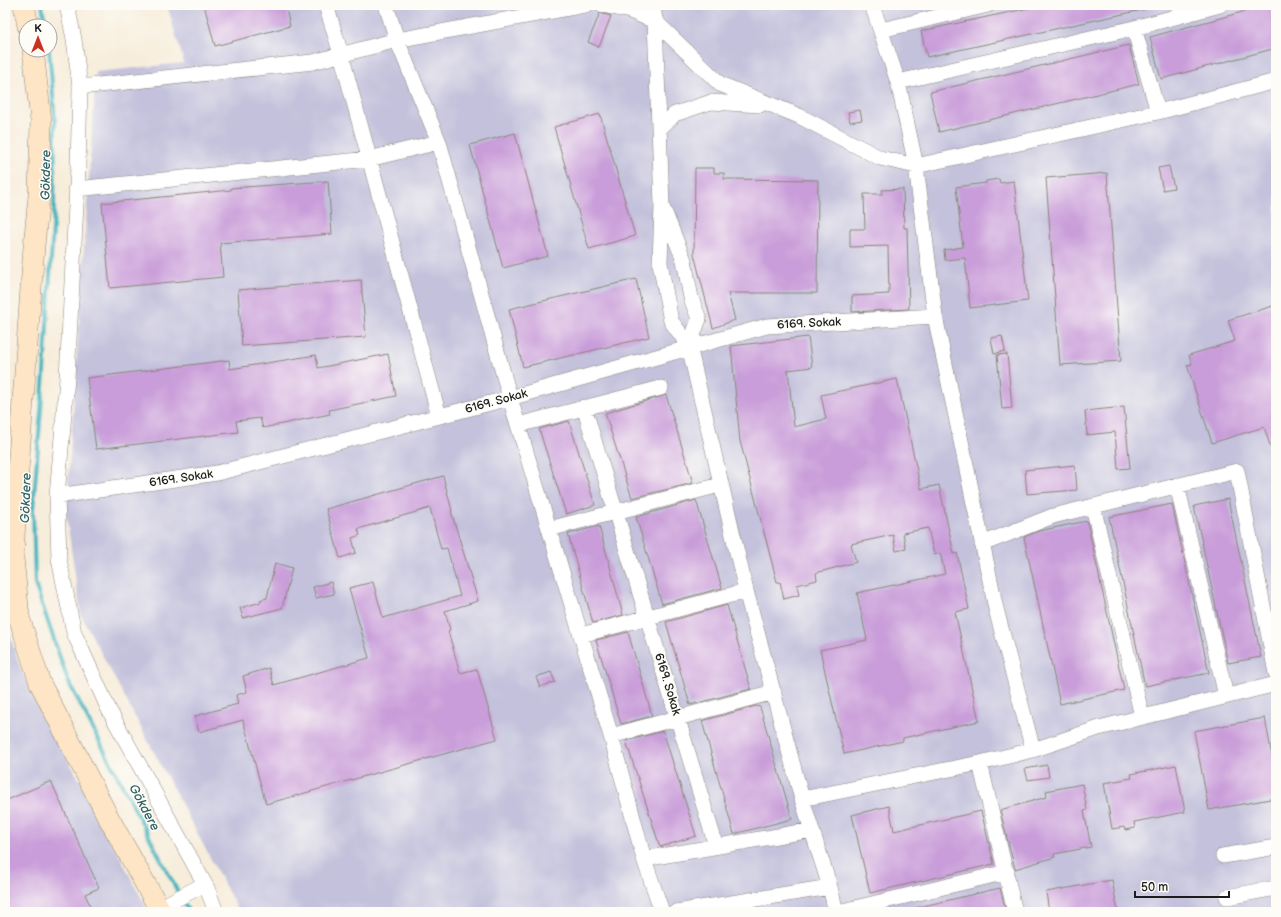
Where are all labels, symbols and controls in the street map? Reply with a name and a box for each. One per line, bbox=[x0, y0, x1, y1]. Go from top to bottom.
north arrow bbox=[18, 18, 58, 58]
text: K bbox=[34, 22, 42, 35]
water label: Gökdere bbox=[38, 149, 54, 200]
street label: 6169. Sokak bbox=[777, 314, 841, 333]
street label: 6169. Sokak bbox=[463, 386, 529, 417]
street label: 6169. Sokak bbox=[148, 467, 214, 490]
water label: Gökdere bbox=[17, 472, 35, 524]
street label: 6169. Sokak bbox=[651, 651, 684, 717]
water label: Gökdere bbox=[125, 781, 163, 834]
scale bar bbox=[1135, 873, 1229, 899]
text: 50 m bbox=[1141, 880, 1168, 895]

